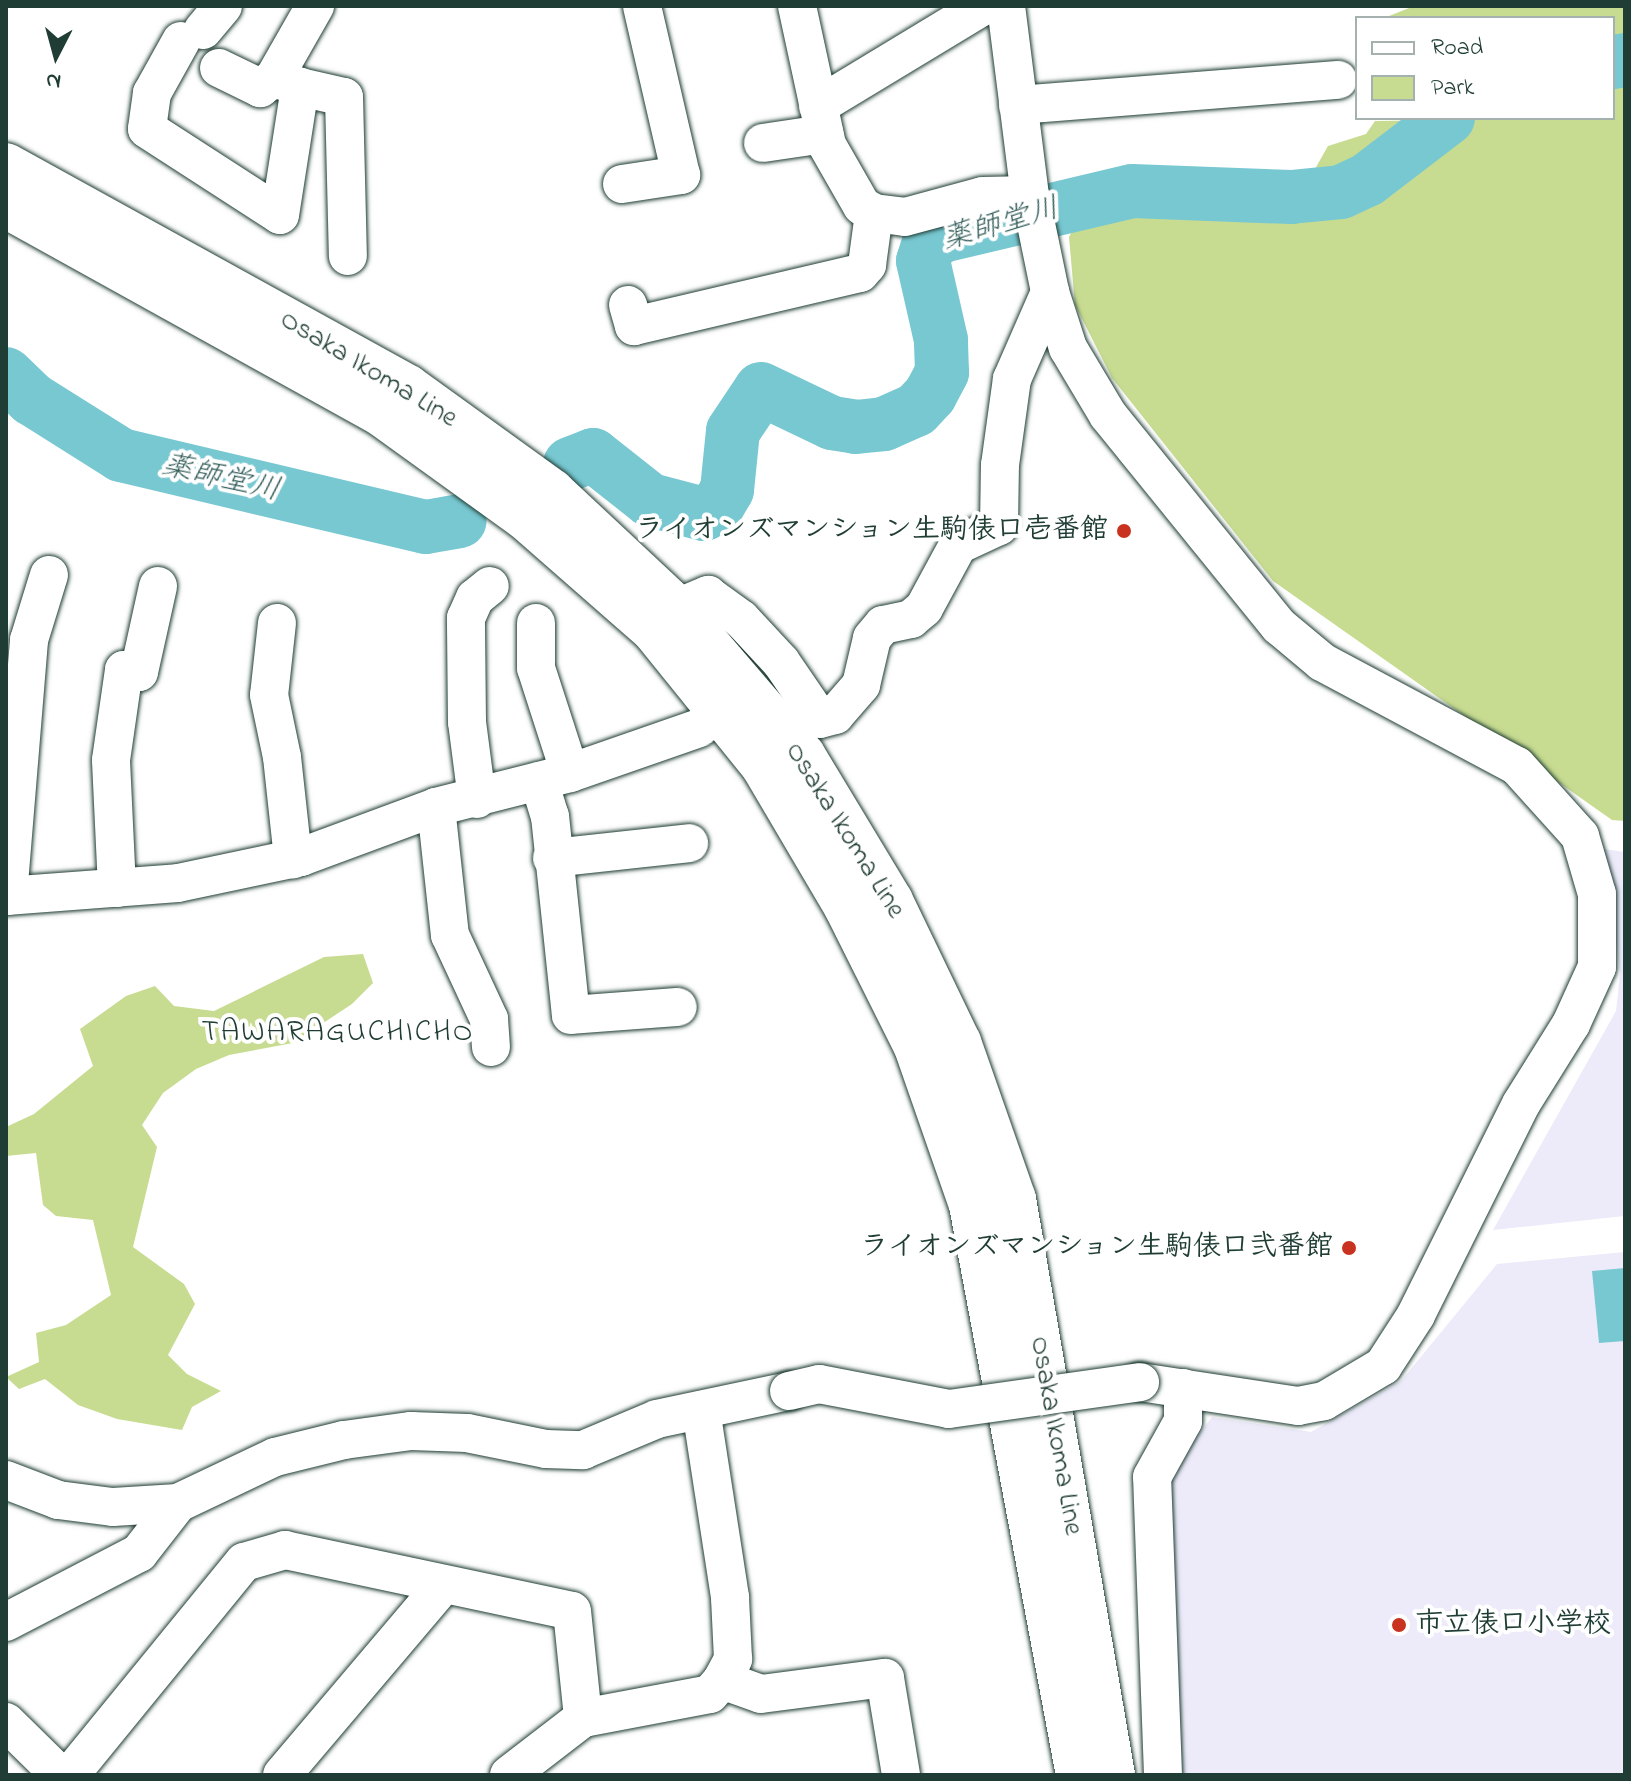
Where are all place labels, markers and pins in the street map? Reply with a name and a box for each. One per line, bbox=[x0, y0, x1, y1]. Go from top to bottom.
place label: ライオンズマンション生駒俵口壱番館 bbox=[632, 514, 1108, 548]
marker: ライオンズマンション生駒俵口壱番館 bbox=[1115, 522, 1133, 540]
place label: ライオンズマンション生駒俵口弐番館 bbox=[857, 1231, 1333, 1265]
marker: ライオンズマンション生駒俵口弐番館 bbox=[1340, 1239, 1358, 1257]
place label: 市立俵口小学校 bbox=[1415, 1608, 1611, 1642]
marker: 市立俵口小学校 bbox=[1390, 1616, 1408, 1634]

